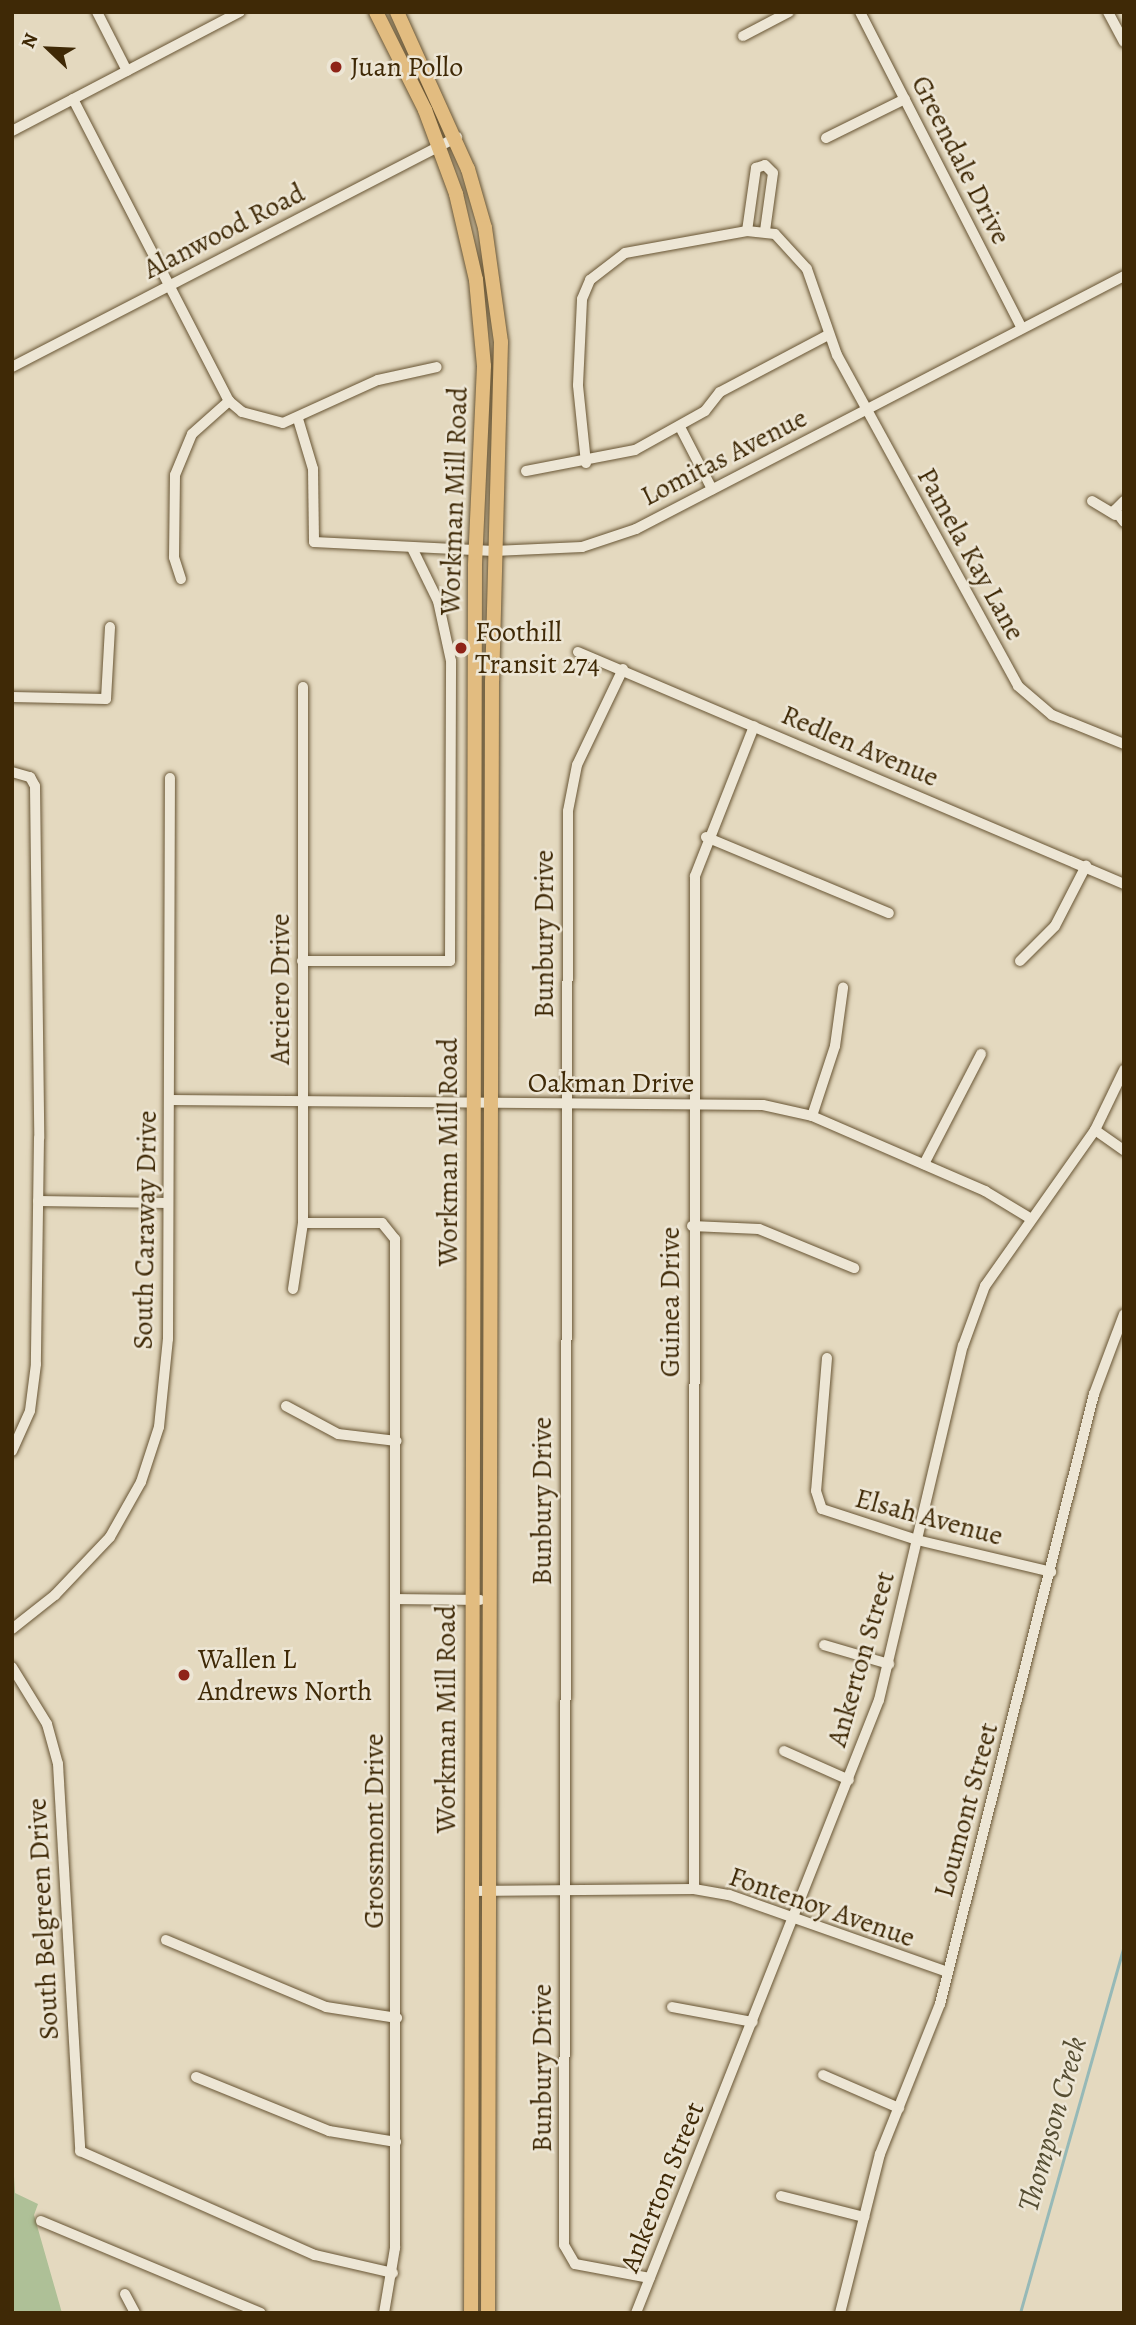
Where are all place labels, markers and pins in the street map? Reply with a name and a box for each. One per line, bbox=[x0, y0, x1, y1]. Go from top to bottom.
place label: Juan Pollo bbox=[350, 50, 463, 84]
marker: Juan Pollo bbox=[328, 59, 344, 75]
place label: Foothill Transit 274 bbox=[475, 615, 600, 681]
marker: Foothill Transit 274 bbox=[453, 640, 469, 656]
place label: Wallen L Andrews North bbox=[198, 1642, 372, 1708]
marker: Wallen L Andrews North bbox=[176, 1667, 192, 1683]

